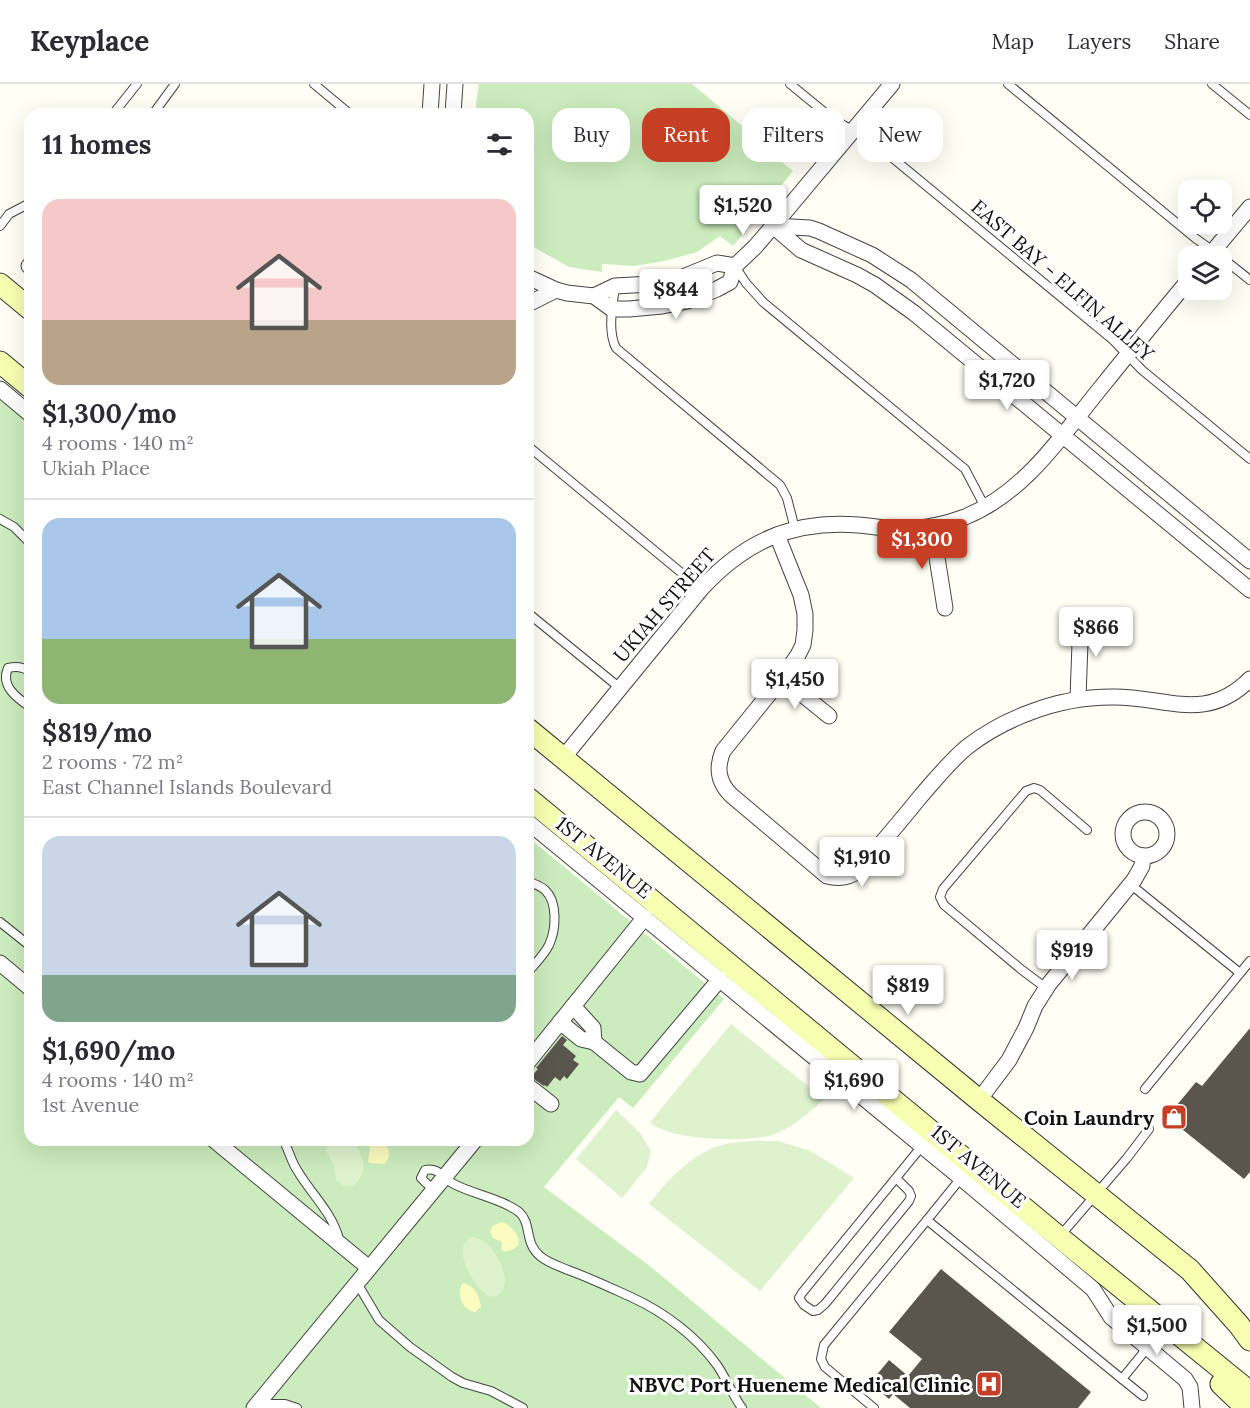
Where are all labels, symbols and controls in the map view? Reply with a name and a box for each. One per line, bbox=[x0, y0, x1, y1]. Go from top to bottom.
text: Keyplace bbox=[30, 23, 149, 59]
text: Map bbox=[991, 28, 1034, 55]
text: Layers bbox=[1067, 28, 1131, 55]
text: Share bbox=[1164, 28, 1220, 55]
chip: Buy bbox=[552, 108, 630, 162]
chip: Rent bbox=[642, 108, 730, 162]
chip: Filters bbox=[742, 108, 845, 162]
chip: New bbox=[857, 108, 943, 162]
text: 11 homes bbox=[42, 128, 151, 161]
icon: filters bbox=[483, 128, 516, 161]
map controls bbox=[1178, 180, 1232, 300]
button: locate bbox=[1178, 180, 1232, 234]
pin: $1,520 bbox=[694, 185, 792, 236]
text: $1,520 bbox=[713, 192, 773, 217]
street label: EAST BAY - ELFIN ALLEY bbox=[967, 194, 1160, 366]
icon: home bbox=[225, 238, 333, 346]
button: layers bbox=[1178, 246, 1232, 300]
pin: $844 bbox=[640, 269, 712, 320]
text: $844 bbox=[653, 276, 699, 301]
pin: $1,720 bbox=[958, 360, 1056, 411]
text: $1,720 bbox=[978, 367, 1036, 392]
text: $1,300/mo bbox=[42, 397, 176, 430]
text: 4 rooms · 140 m² bbox=[42, 430, 194, 455]
text: Ukiah Place bbox=[42, 455, 150, 480]
pin: $1,300 bbox=[873, 519, 971, 570]
text: $1,300 bbox=[891, 526, 953, 551]
street label: UKIAH STREET bbox=[608, 543, 721, 667]
icon: home bbox=[225, 557, 333, 665]
pin: $866 bbox=[1060, 607, 1132, 658]
text: $866 bbox=[1073, 614, 1119, 639]
pin: $1,450 bbox=[746, 659, 844, 710]
text: $1,450 bbox=[765, 666, 825, 691]
text: $819/mo bbox=[42, 716, 152, 749]
text: 2 rooms · 72 m² bbox=[42, 749, 183, 774]
text: East Channel Islands Boulevard bbox=[42, 774, 332, 799]
street label: 1ST AVENUE bbox=[551, 811, 657, 903]
pin: $1,910 bbox=[813, 837, 911, 888]
text: $1,910 bbox=[833, 844, 891, 869]
icon: home bbox=[225, 875, 333, 983]
pin: $919 bbox=[1036, 930, 1108, 981]
text: $919 bbox=[1051, 937, 1093, 962]
pin: $819 bbox=[872, 965, 944, 1016]
text: $819 bbox=[887, 972, 929, 997]
text: $1,690/mo bbox=[42, 1034, 175, 1067]
pin: $1,690 bbox=[805, 1060, 903, 1111]
text: 4 rooms · 140 m² bbox=[42, 1067, 194, 1092]
text: $1,690 bbox=[824, 1067, 884, 1092]
text: 1st Avenue bbox=[42, 1092, 139, 1117]
shop icon: Coin Laundry bbox=[1159, 1102, 1189, 1132]
place label: Coin Laundry bbox=[1024, 1105, 1154, 1130]
street label: 1ST AVENUE bbox=[926, 1119, 1032, 1213]
pin: $1,500 bbox=[1108, 1305, 1206, 1356]
text: $1,500 bbox=[1126, 1312, 1188, 1337]
hospital icon: NBVC Port Hueneme Medical Clinic bbox=[974, 1369, 1004, 1399]
place label: NBVC Port Hueneme Medical Clinic bbox=[629, 1372, 971, 1397]

